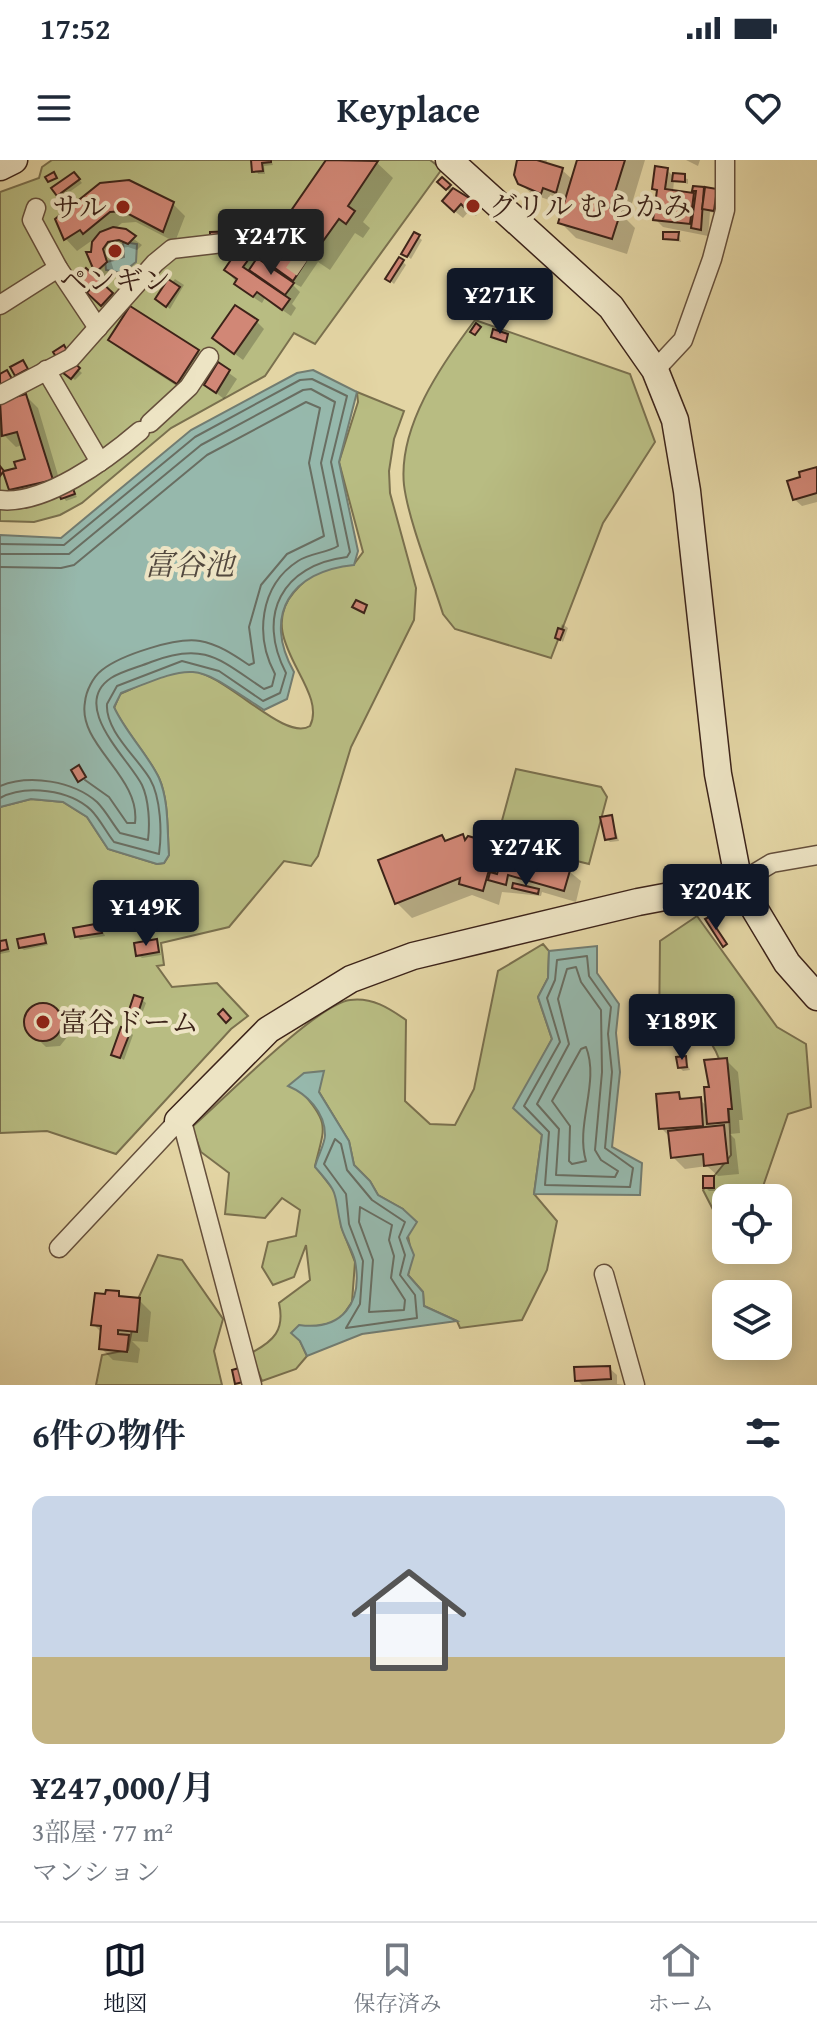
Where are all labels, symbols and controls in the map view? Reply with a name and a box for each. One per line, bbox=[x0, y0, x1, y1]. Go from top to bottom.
text: 17:52 bbox=[40, 6, 111, 50]
text: Keyplace bbox=[337, 82, 480, 135]
icon: menu bbox=[32, 86, 76, 130]
icon: heart bbox=[741, 86, 785, 130]
place label: グリル むらかみ bbox=[489, 185, 691, 226]
place label: サル bbox=[52, 186, 107, 227]
marker: グリル むらかみ bbox=[464, 197, 482, 215]
marker: サル bbox=[114, 198, 132, 216]
pin: ¥247K bbox=[215, 209, 327, 277]
text: ¥247K bbox=[236, 215, 306, 254]
marker: ペンギン bbox=[106, 242, 124, 260]
place label: ペンギン bbox=[59, 259, 171, 300]
pin: ¥271K bbox=[444, 268, 556, 336]
text: ¥271K bbox=[465, 274, 535, 313]
water label: 富谷池 bbox=[144, 542, 237, 586]
pin: ¥274K bbox=[470, 820, 582, 888]
text: ¥274K bbox=[491, 826, 561, 865]
pin: ¥204K bbox=[660, 864, 772, 932]
text: ¥204K bbox=[681, 870, 751, 909]
pin: ¥149K bbox=[90, 880, 202, 948]
text: ¥149K bbox=[111, 886, 181, 925]
pin: ¥189K bbox=[626, 994, 738, 1062]
text: ¥189K bbox=[647, 1000, 717, 1039]
place label: 富谷ドーム bbox=[59, 1001, 199, 1042]
marker: 富谷ドーム bbox=[34, 1013, 52, 1031]
map controls bbox=[712, 1184, 792, 1360]
button: locate bbox=[712, 1184, 792, 1264]
button: layers bbox=[712, 1280, 792, 1360]
text: 6件の物件 bbox=[32, 1410, 186, 1459]
icon: filters bbox=[741, 1411, 785, 1455]
icon: home bbox=[337, 1548, 481, 1692]
text: ¥247,000/月 bbox=[32, 1762, 215, 1811]
text: 3部屋 · 77 m² bbox=[32, 1812, 173, 1851]
text: マンション bbox=[32, 1852, 161, 1891]
tab: 地図 bbox=[103, 1938, 147, 2019]
tab: 保存済み bbox=[353, 1938, 442, 2019]
tab: ホーム bbox=[648, 1938, 714, 2019]

